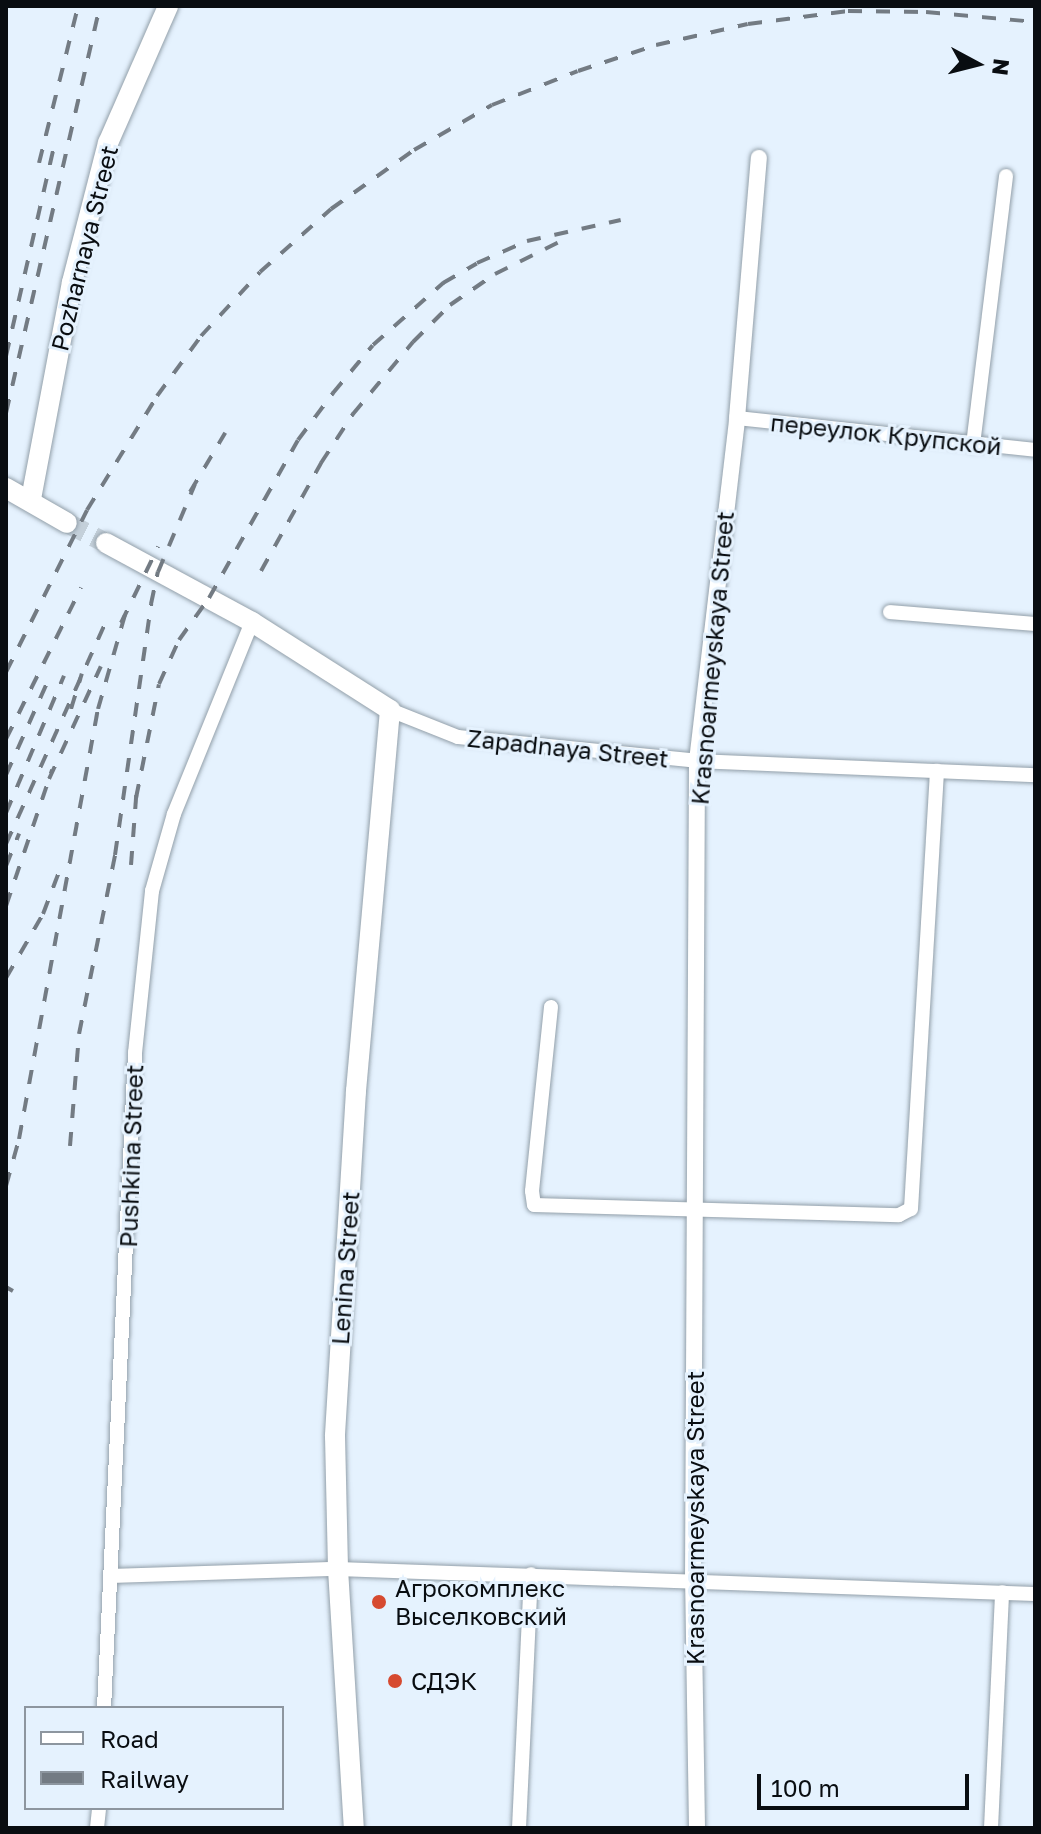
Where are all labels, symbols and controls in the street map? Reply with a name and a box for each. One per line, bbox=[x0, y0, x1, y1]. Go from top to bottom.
north arrow bbox=[937, 24, 1017, 104]
text: N bbox=[987, 57, 1016, 77]
street label: Pozharnaya Street bbox=[45, 142, 123, 354]
street label: переулок Крупской bbox=[769, 408, 1003, 460]
street label: Krasnoarmeyskaya Street bbox=[685, 510, 739, 806]
street label: Zapadnaya Street bbox=[466, 723, 670, 773]
street label: Pushkina Street bbox=[113, 1064, 149, 1248]
street label: Lenina Street bbox=[325, 1190, 365, 1346]
street label: Krasnoarmeyskaya Street bbox=[681, 1371, 709, 1665]
place label: Агрокомплекс Выселковский bbox=[395, 1574, 567, 1630]
marker: Агрокомплекс Выселковский bbox=[370, 1593, 388, 1611]
place label: СДЭК bbox=[411, 1667, 477, 1695]
marker: СДЭК bbox=[386, 1672, 404, 1690]
legend bbox=[24, 1706, 284, 1810]
text: Road bbox=[100, 1724, 159, 1753]
scale bar bbox=[761, 1758, 973, 1808]
text: Railway bbox=[100, 1764, 189, 1793]
text: 100 m bbox=[771, 1773, 840, 1802]

